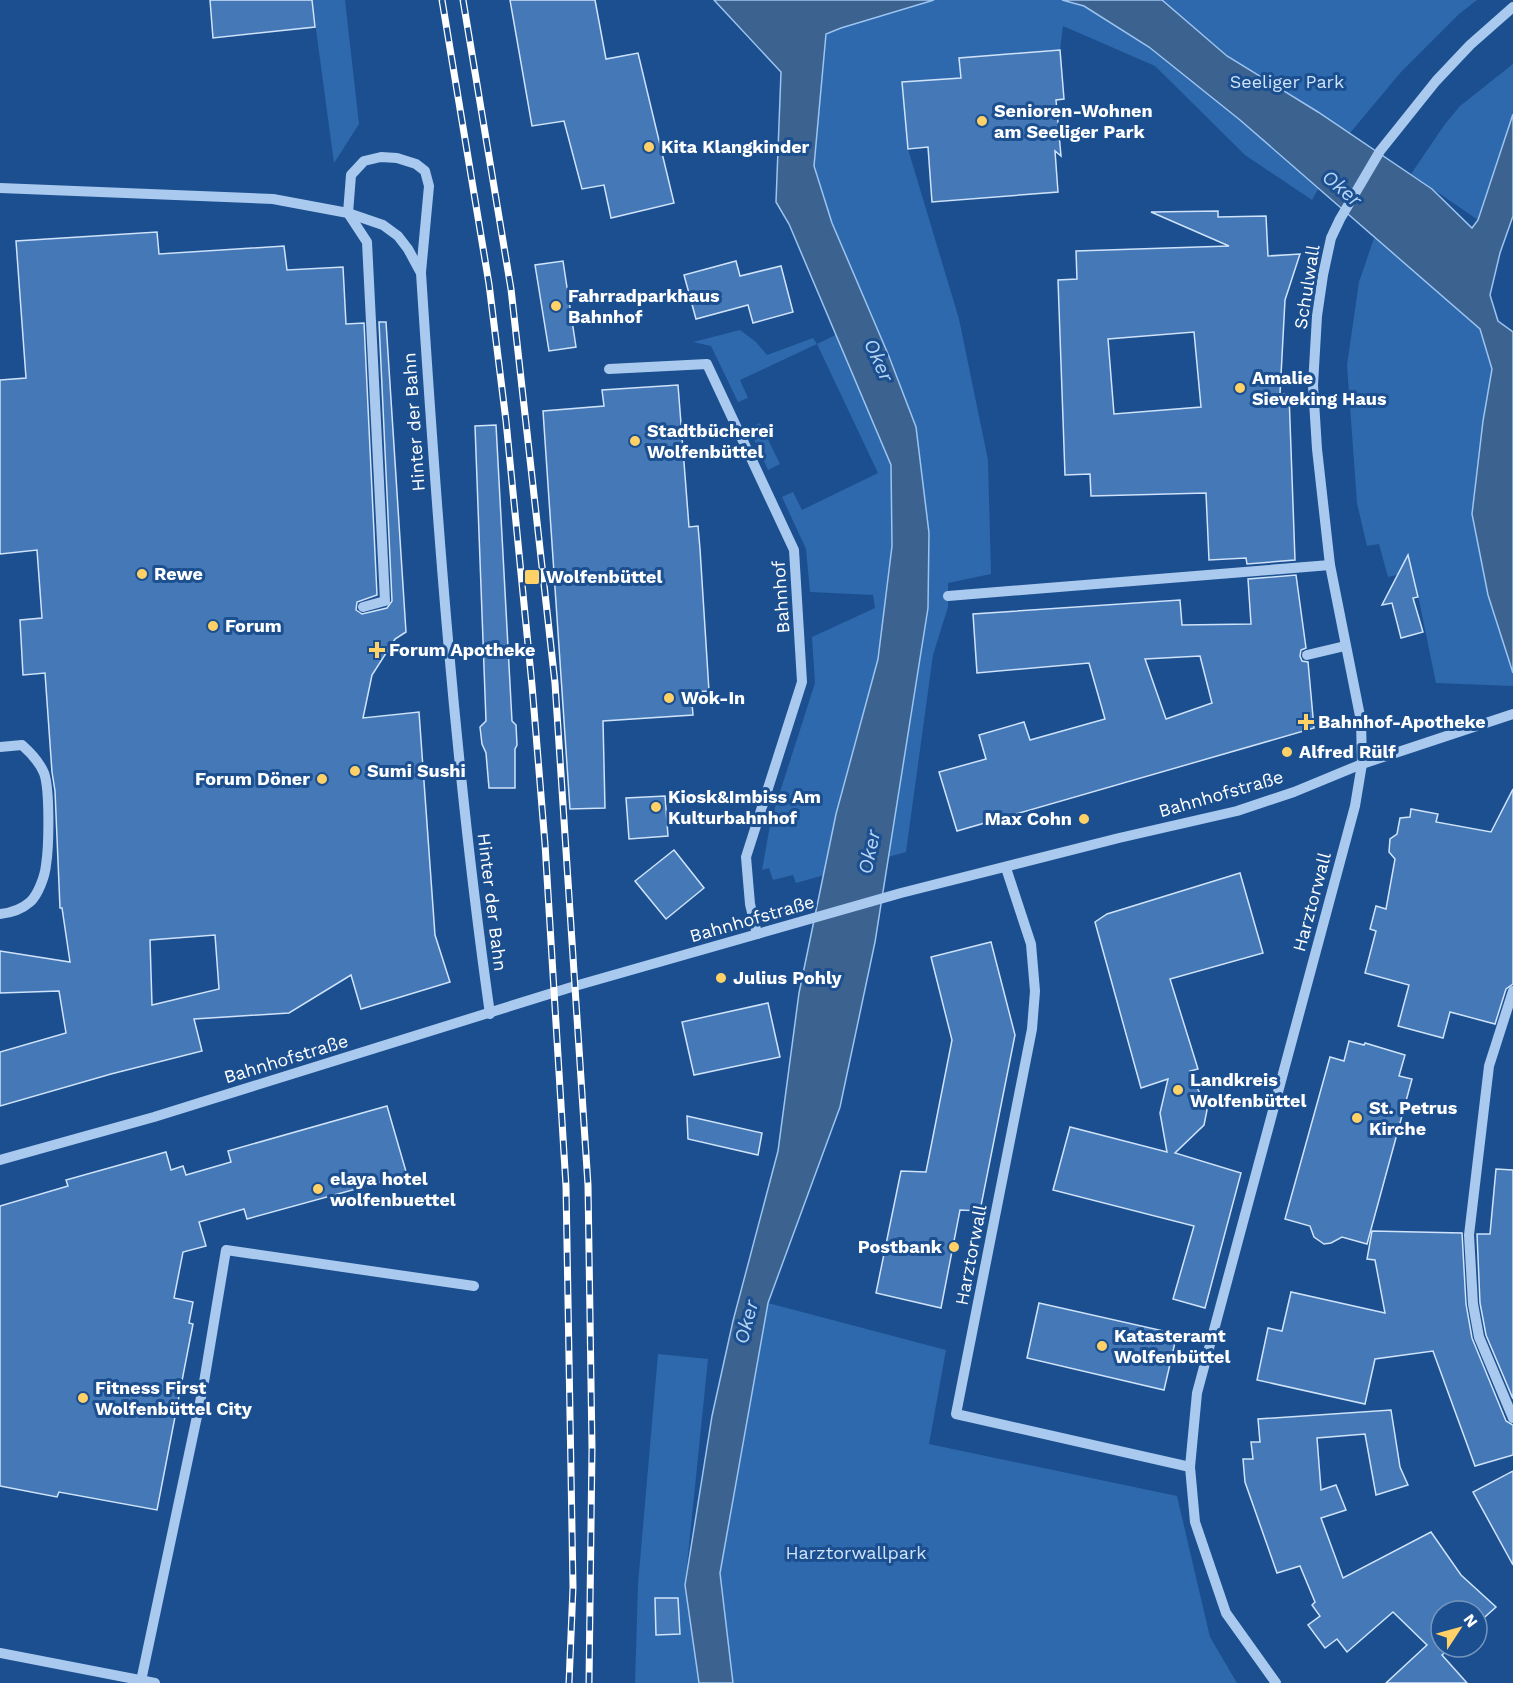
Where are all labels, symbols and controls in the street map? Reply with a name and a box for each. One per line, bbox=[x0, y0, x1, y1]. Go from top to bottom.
park label: Seeliger Park bbox=[1230, 71, 1344, 92]
place label: Senioren-Wohnen am Seeliger Park bbox=[994, 100, 1153, 142]
marker: Senioren-Wohnen am Seeliger Park bbox=[975, 114, 989, 128]
place label: Kita Klangkinder bbox=[661, 136, 810, 157]
marker: Kita Klangkinder bbox=[642, 140, 656, 154]
water label: Oker bbox=[1317, 165, 1368, 212]
street label: Schulwall bbox=[1289, 243, 1324, 331]
place label: Fahrradparkhaus Bahnhof bbox=[568, 285, 720, 327]
marker: Fahrradparkhaus Bahnhof bbox=[549, 299, 563, 313]
water label: Oker bbox=[859, 335, 899, 386]
street label: Hinter der Bahn bbox=[398, 352, 429, 492]
place label: Amalie Sieveking Haus bbox=[1252, 367, 1387, 409]
marker: Amalie Sieveking Haus bbox=[1233, 381, 1247, 395]
place label: Stadtbücherei Wolfenbüttel bbox=[647, 420, 774, 462]
marker: Stadtbücherei Wolfenbüttel bbox=[628, 434, 642, 448]
street label: Bahnhof bbox=[767, 560, 794, 634]
place label: Rewe bbox=[154, 563, 203, 584]
place label: Wolfenbüttel bbox=[546, 566, 663, 587]
marker: Rewe bbox=[135, 567, 149, 581]
marker: Wolfenbüttel bbox=[523, 568, 541, 586]
place label: Forum bbox=[225, 615, 282, 636]
marker: Forum bbox=[206, 619, 220, 633]
place label: Forum Apotheke bbox=[389, 639, 535, 660]
marker: Forum Apotheke bbox=[370, 643, 384, 657]
place label: Wok-In bbox=[681, 687, 745, 708]
marker: Wok-In bbox=[662, 691, 676, 705]
place label: Bahnhof-Apotheke bbox=[1318, 711, 1486, 732]
marker: Bahnhof-Apotheke bbox=[1299, 715, 1313, 729]
place label: Alfred Rülf bbox=[1299, 741, 1396, 762]
marker: Alfred Rülf bbox=[1280, 745, 1294, 759]
place label: Sumi Sushi bbox=[367, 760, 466, 781]
marker: Sumi Sushi bbox=[348, 764, 362, 778]
street label: Bahnhofstraße bbox=[1156, 766, 1286, 821]
place label: Forum Döner bbox=[195, 768, 310, 789]
marker: Forum Döner bbox=[315, 772, 329, 786]
place label: Kiosk&Imbiss Am Kulturbahnhof bbox=[668, 786, 821, 828]
marker: Kiosk&Imbiss Am Kulturbahnhof bbox=[649, 800, 663, 814]
place label: Max Cohn bbox=[984, 808, 1072, 829]
marker: Max Cohn bbox=[1077, 812, 1091, 826]
water label: Oker bbox=[853, 827, 886, 876]
street label: Hinter der Bahn bbox=[474, 832, 511, 972]
street label: Harztorwall bbox=[1288, 849, 1335, 954]
street label: Bahnhofstraße bbox=[687, 891, 817, 946]
place label: Julius Pohly bbox=[733, 967, 842, 988]
marker: Julius Pohly bbox=[714, 971, 728, 985]
street label: Bahnhofstraße bbox=[221, 1030, 351, 1087]
place label: Landkreis Wolfenbüttel bbox=[1190, 1069, 1307, 1111]
marker: Landkreis Wolfenbüttel bbox=[1171, 1083, 1185, 1097]
place label: St. Petrus Kirche bbox=[1369, 1097, 1458, 1139]
marker: St. Petrus Kirche bbox=[1350, 1111, 1364, 1125]
place label: elaya hotel wolfenbuettel bbox=[330, 1168, 456, 1210]
marker: elaya hotel wolfenbuettel bbox=[311, 1182, 325, 1196]
street label: Harztorwall bbox=[950, 1202, 991, 1307]
place label: Postbank bbox=[858, 1236, 943, 1257]
marker: Postbank bbox=[947, 1240, 961, 1254]
water label: Oker bbox=[729, 1296, 764, 1347]
place label: Katasteramt Wolfenbüttel bbox=[1114, 1325, 1231, 1367]
marker: Katasteramt Wolfenbüttel bbox=[1095, 1339, 1109, 1353]
place label: Fitness First Wolfenbüttel City bbox=[95, 1377, 253, 1419]
marker: Fitness First Wolfenbüttel City bbox=[76, 1391, 90, 1405]
park label: Harztorwallpark bbox=[785, 1542, 927, 1563]
north arrow bbox=[1429, 1599, 1489, 1659]
text: N bbox=[1460, 1610, 1482, 1631]

